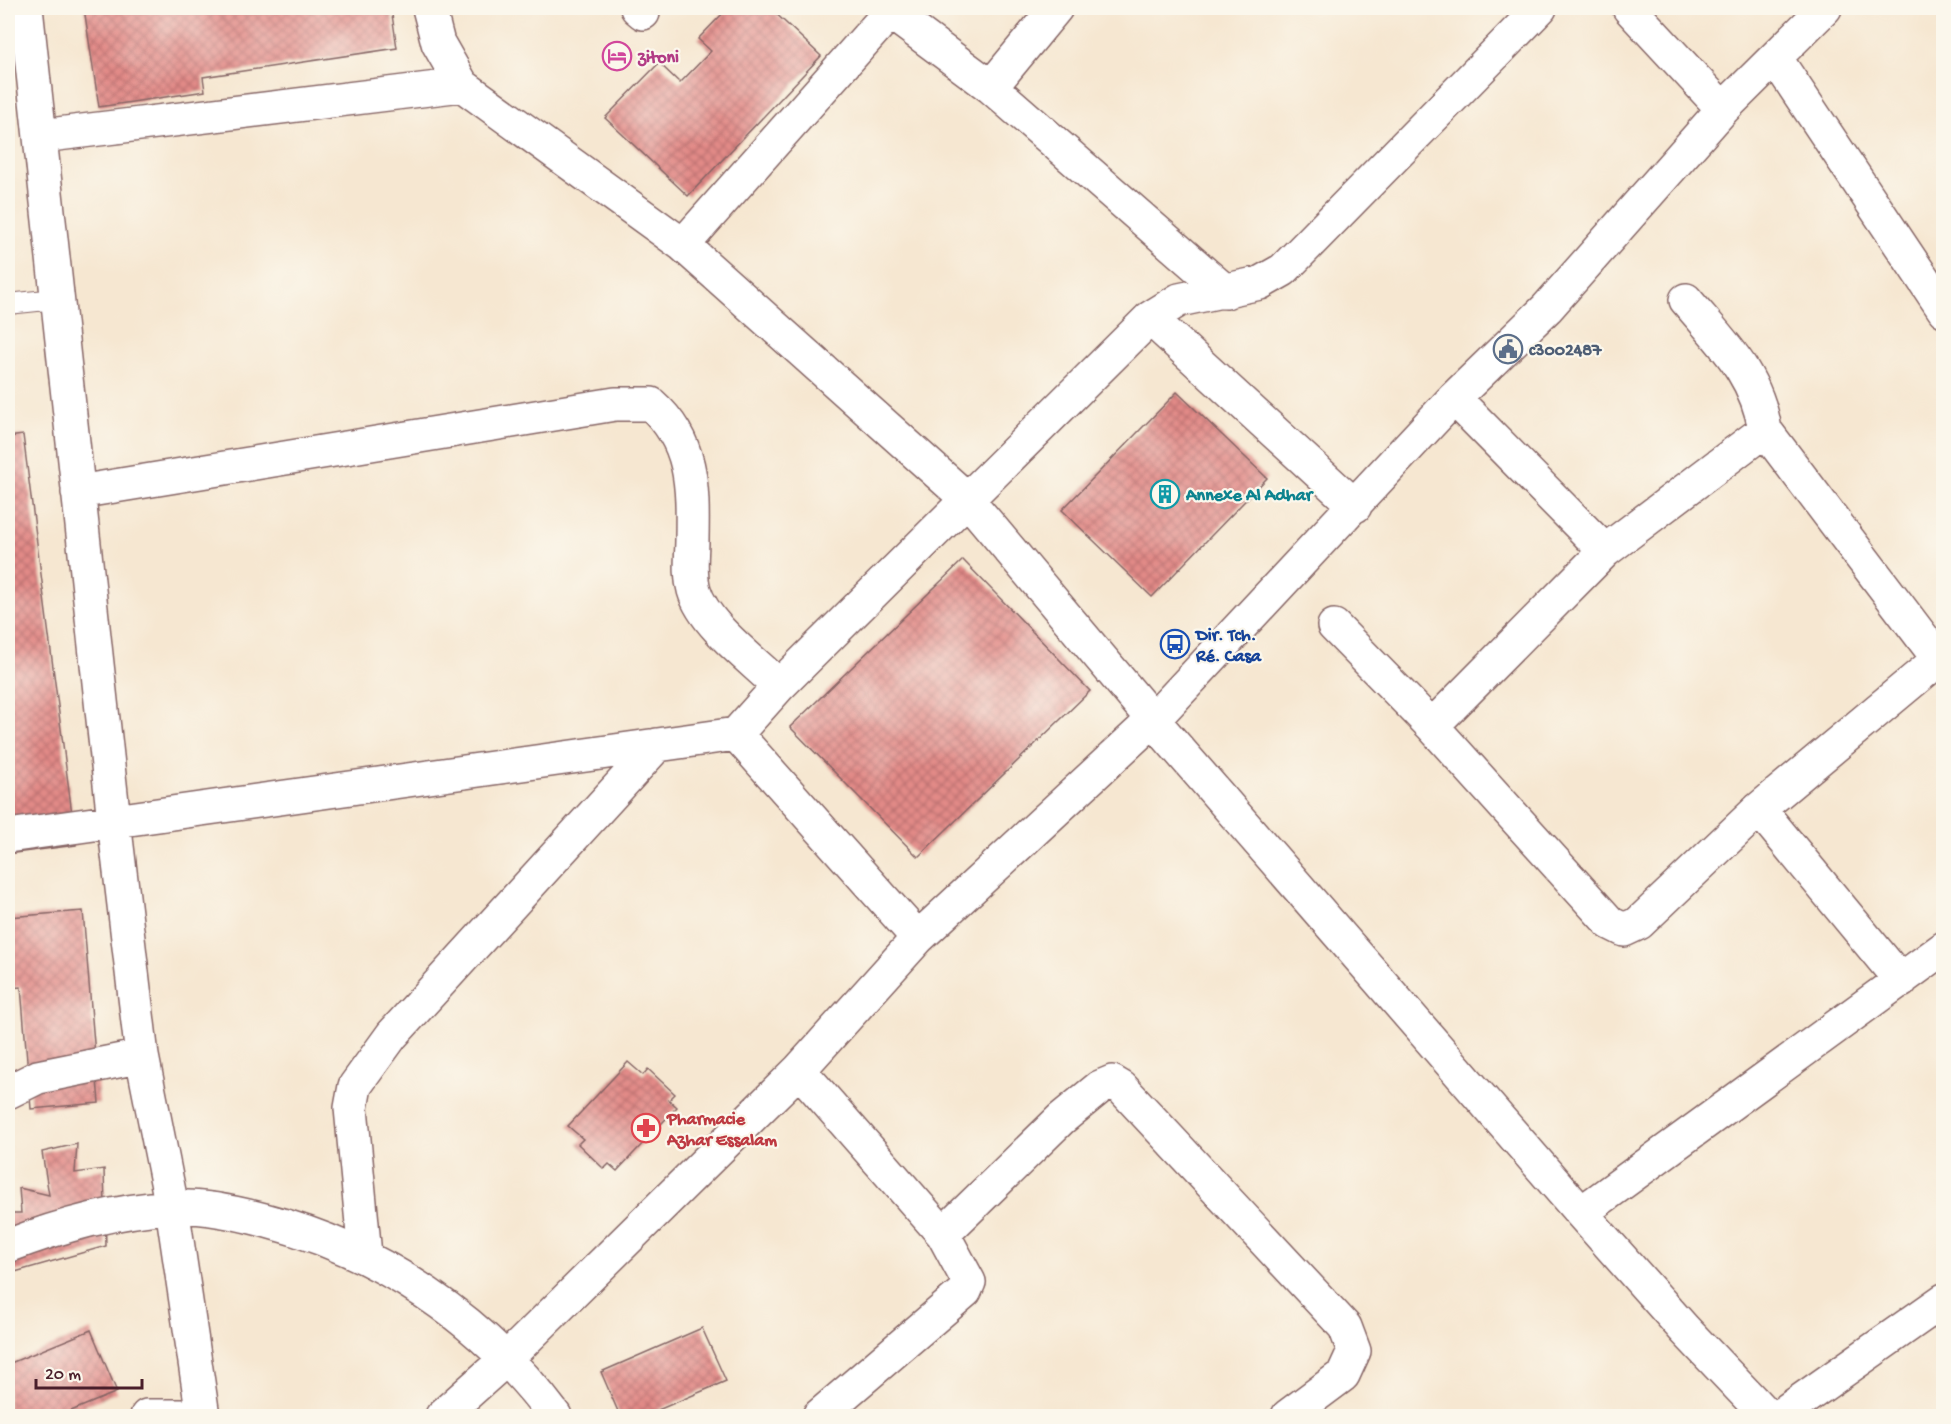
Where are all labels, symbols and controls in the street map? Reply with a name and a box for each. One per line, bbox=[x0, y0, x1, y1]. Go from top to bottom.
hotel icon: zitoni bbox=[601, 40, 633, 72]
place label: zitoni bbox=[637, 48, 679, 69]
public building icon: c3002487 bbox=[1492, 333, 1524, 365]
place label: c3002487 bbox=[1529, 341, 1603, 362]
building icon: Annexe Al Adhar bbox=[1149, 478, 1181, 510]
place label: Annexe Al Adhar bbox=[1185, 486, 1315, 507]
place label: Dir. Tch. Ré. Casa bbox=[1194, 626, 1262, 668]
bus stop icon: Dir. Tch. Ré. Casa bbox=[1159, 628, 1191, 660]
place label: Pharmacie Azhar Essalam bbox=[666, 1110, 777, 1152]
pharmacy icon: Pharmacie Azhar Essalam bbox=[630, 1112, 662, 1144]
scale bar bbox=[36, 1352, 142, 1390]
text: 20 m bbox=[45, 1365, 81, 1386]

